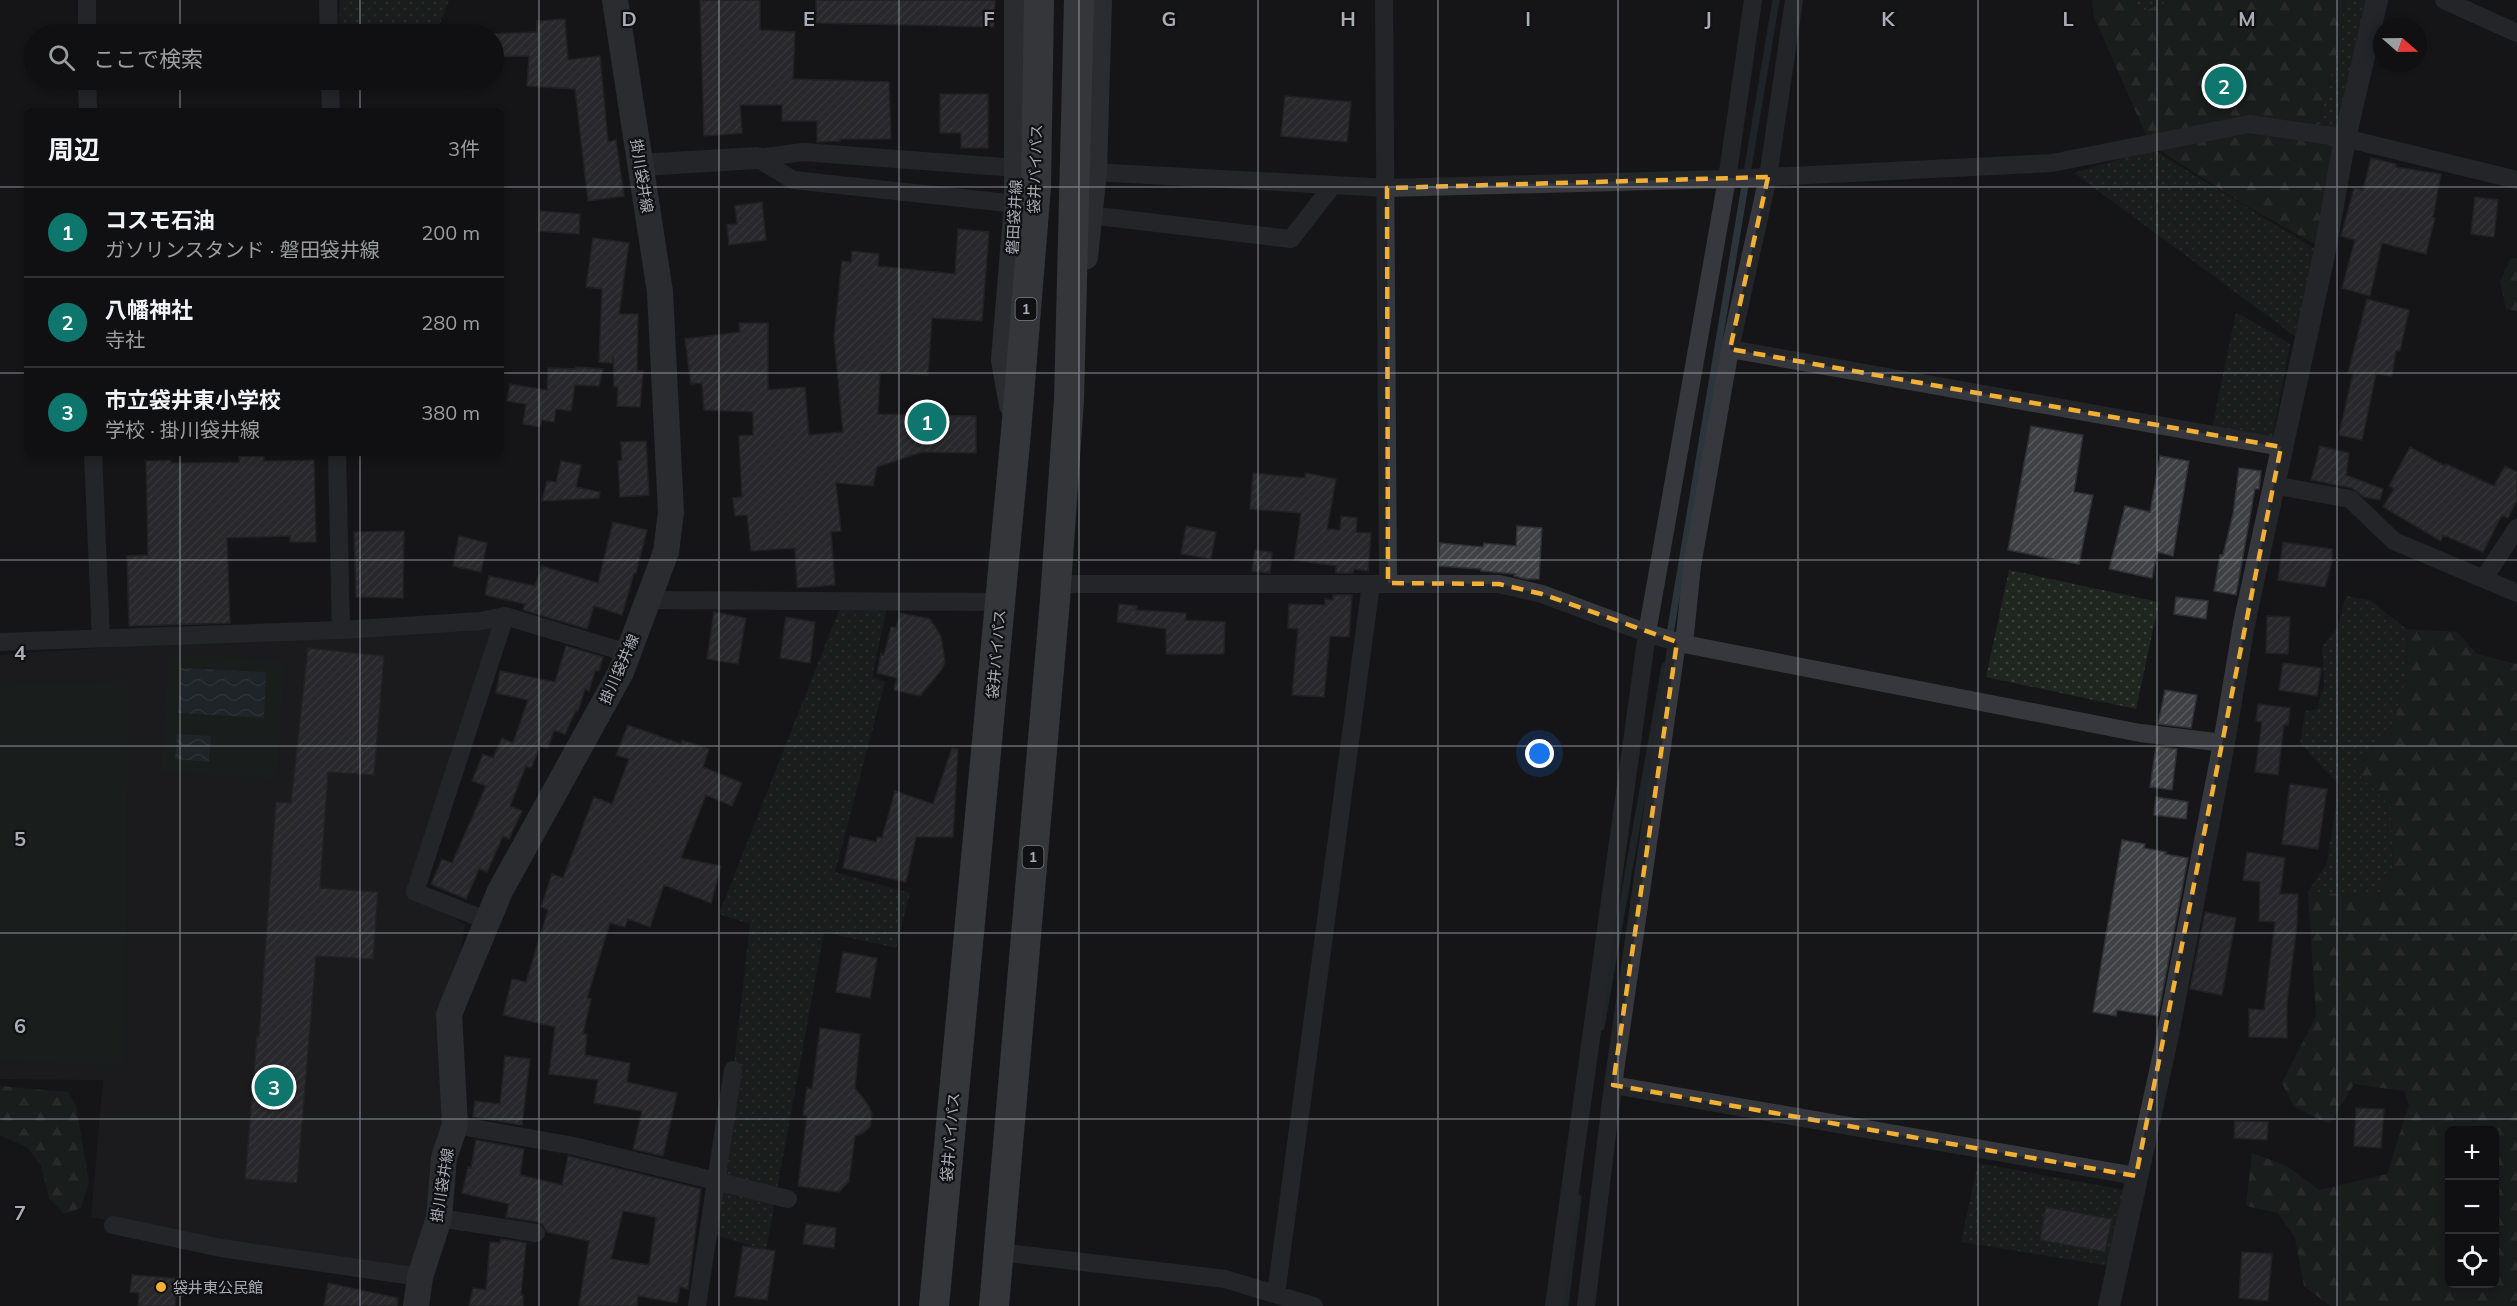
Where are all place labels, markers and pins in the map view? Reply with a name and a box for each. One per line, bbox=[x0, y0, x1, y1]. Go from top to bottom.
pin: 2 bbox=[2204, 64, 2244, 109]
pin: 1 bbox=[908, 400, 946, 444]
pin: 3 bbox=[254, 1064, 294, 1110]
place label: 袋井東公民館 bbox=[173, 1278, 263, 1297]
marker: 袋井東公民館 bbox=[154, 1280, 168, 1294]

